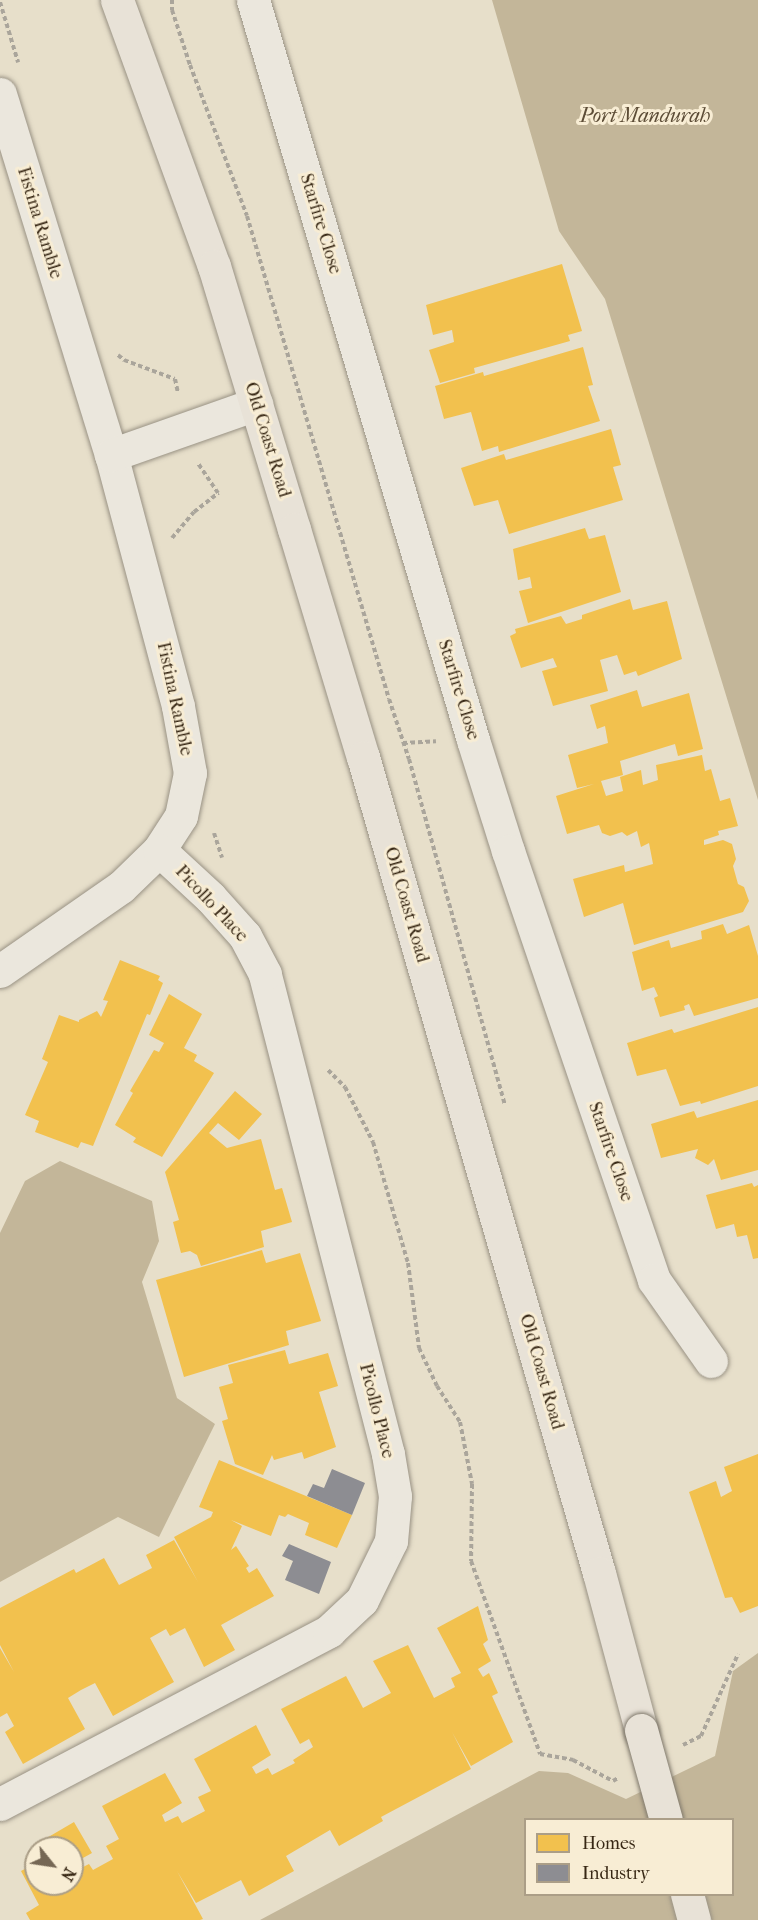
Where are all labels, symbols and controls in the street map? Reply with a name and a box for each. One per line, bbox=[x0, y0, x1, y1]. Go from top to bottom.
water label: Port Mandurah bbox=[580, 103, 710, 127]
street label: Fistina Ramble bbox=[12, 165, 66, 281]
street label: Starfire Close bbox=[295, 171, 345, 277]
street label: Old Coast Road bbox=[239, 380, 295, 500]
street label: Starfire Close bbox=[433, 637, 483, 743]
street label: Fistina Ramble bbox=[151, 640, 197, 758]
street label: Old Coast Road bbox=[379, 845, 433, 965]
street label: Picollo Place bbox=[170, 861, 252, 947]
street label: Starfire Close bbox=[583, 1099, 637, 1205]
street label: Old Coast Road bbox=[514, 1312, 568, 1432]
street label: Picollo Place bbox=[354, 1361, 398, 1461]
legend bbox=[524, 1818, 734, 1896]
text: Homes bbox=[582, 1833, 636, 1854]
north arrow bbox=[24, 1836, 84, 1896]
text: Industry bbox=[582, 1863, 650, 1884]
text: N bbox=[57, 1864, 80, 1884]

